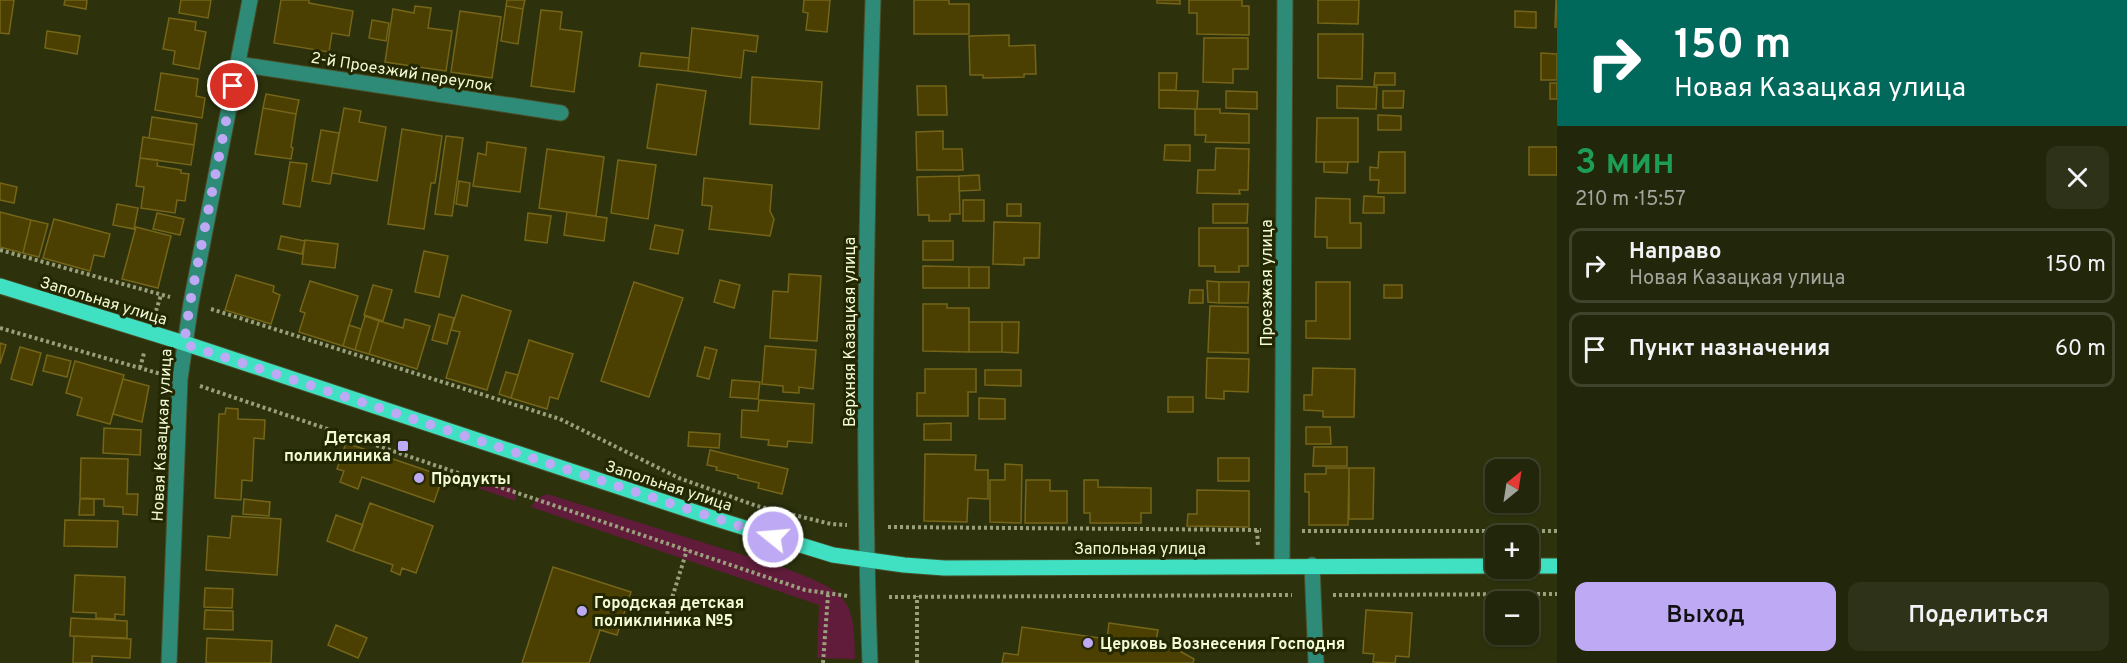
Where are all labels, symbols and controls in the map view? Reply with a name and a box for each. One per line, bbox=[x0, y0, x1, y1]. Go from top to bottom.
text: 150 m bbox=[1674, 20, 1791, 73]
icon: right bbox=[1575, 24, 1653, 102]
street label: 2-й Проезжий переулок bbox=[309, 49, 494, 97]
pin bbox=[207, 60, 258, 111]
icon: arrive bbox=[216, 69, 249, 102]
text: Новая Казацкая улица bbox=[1674, 72, 1966, 106]
text: 3 мин bbox=[1575, 141, 1675, 187]
button: close bbox=[2046, 146, 2109, 209]
text: 210 m · 15:57 bbox=[1575, 187, 1686, 213]
street label: Проезжая улица bbox=[1258, 219, 1278, 347]
street label: Верхняя Казацкая улица bbox=[841, 237, 861, 427]
text: Направо bbox=[1629, 239, 1721, 266]
icon: right bbox=[1578, 249, 1611, 282]
text: 150 m bbox=[2046, 252, 2106, 279]
text: Новая Казацкая улица bbox=[1629, 266, 1845, 292]
street label: Запольная улица bbox=[37, 273, 169, 331]
icon: arrive bbox=[1578, 333, 1611, 366]
text: Пункт назначения bbox=[1629, 336, 1830, 363]
text: 60 m bbox=[2055, 336, 2106, 363]
street label: Новая Казацкая улица bbox=[148, 348, 178, 522]
place label: Детская поликлиника bbox=[284, 429, 391, 467]
marker: Детская поликлиника bbox=[396, 439, 410, 453]
street label: Запольная улица bbox=[602, 457, 734, 517]
north arrow bbox=[1485, 459, 1539, 513]
map controls bbox=[1485, 459, 1539, 645]
place label: Продукты bbox=[431, 470, 511, 490]
marker: Продукты bbox=[412, 471, 426, 485]
position arrow bbox=[741, 505, 805, 569]
button: + bbox=[1485, 525, 1539, 579]
street label: Запольная улица bbox=[1074, 540, 1206, 560]
button: Выход bbox=[1575, 582, 1836, 651]
button: Поделиться bbox=[1848, 582, 2109, 651]
button: − bbox=[1485, 591, 1539, 645]
place label: Городская детская поликлиника №5 bbox=[594, 594, 744, 632]
marker: Городская детская поликлиника №5 bbox=[575, 604, 589, 618]
place label: Церковь Вознесения Господня bbox=[1100, 635, 1345, 655]
marker: Церковь Вознесения Господня bbox=[1081, 636, 1095, 650]

